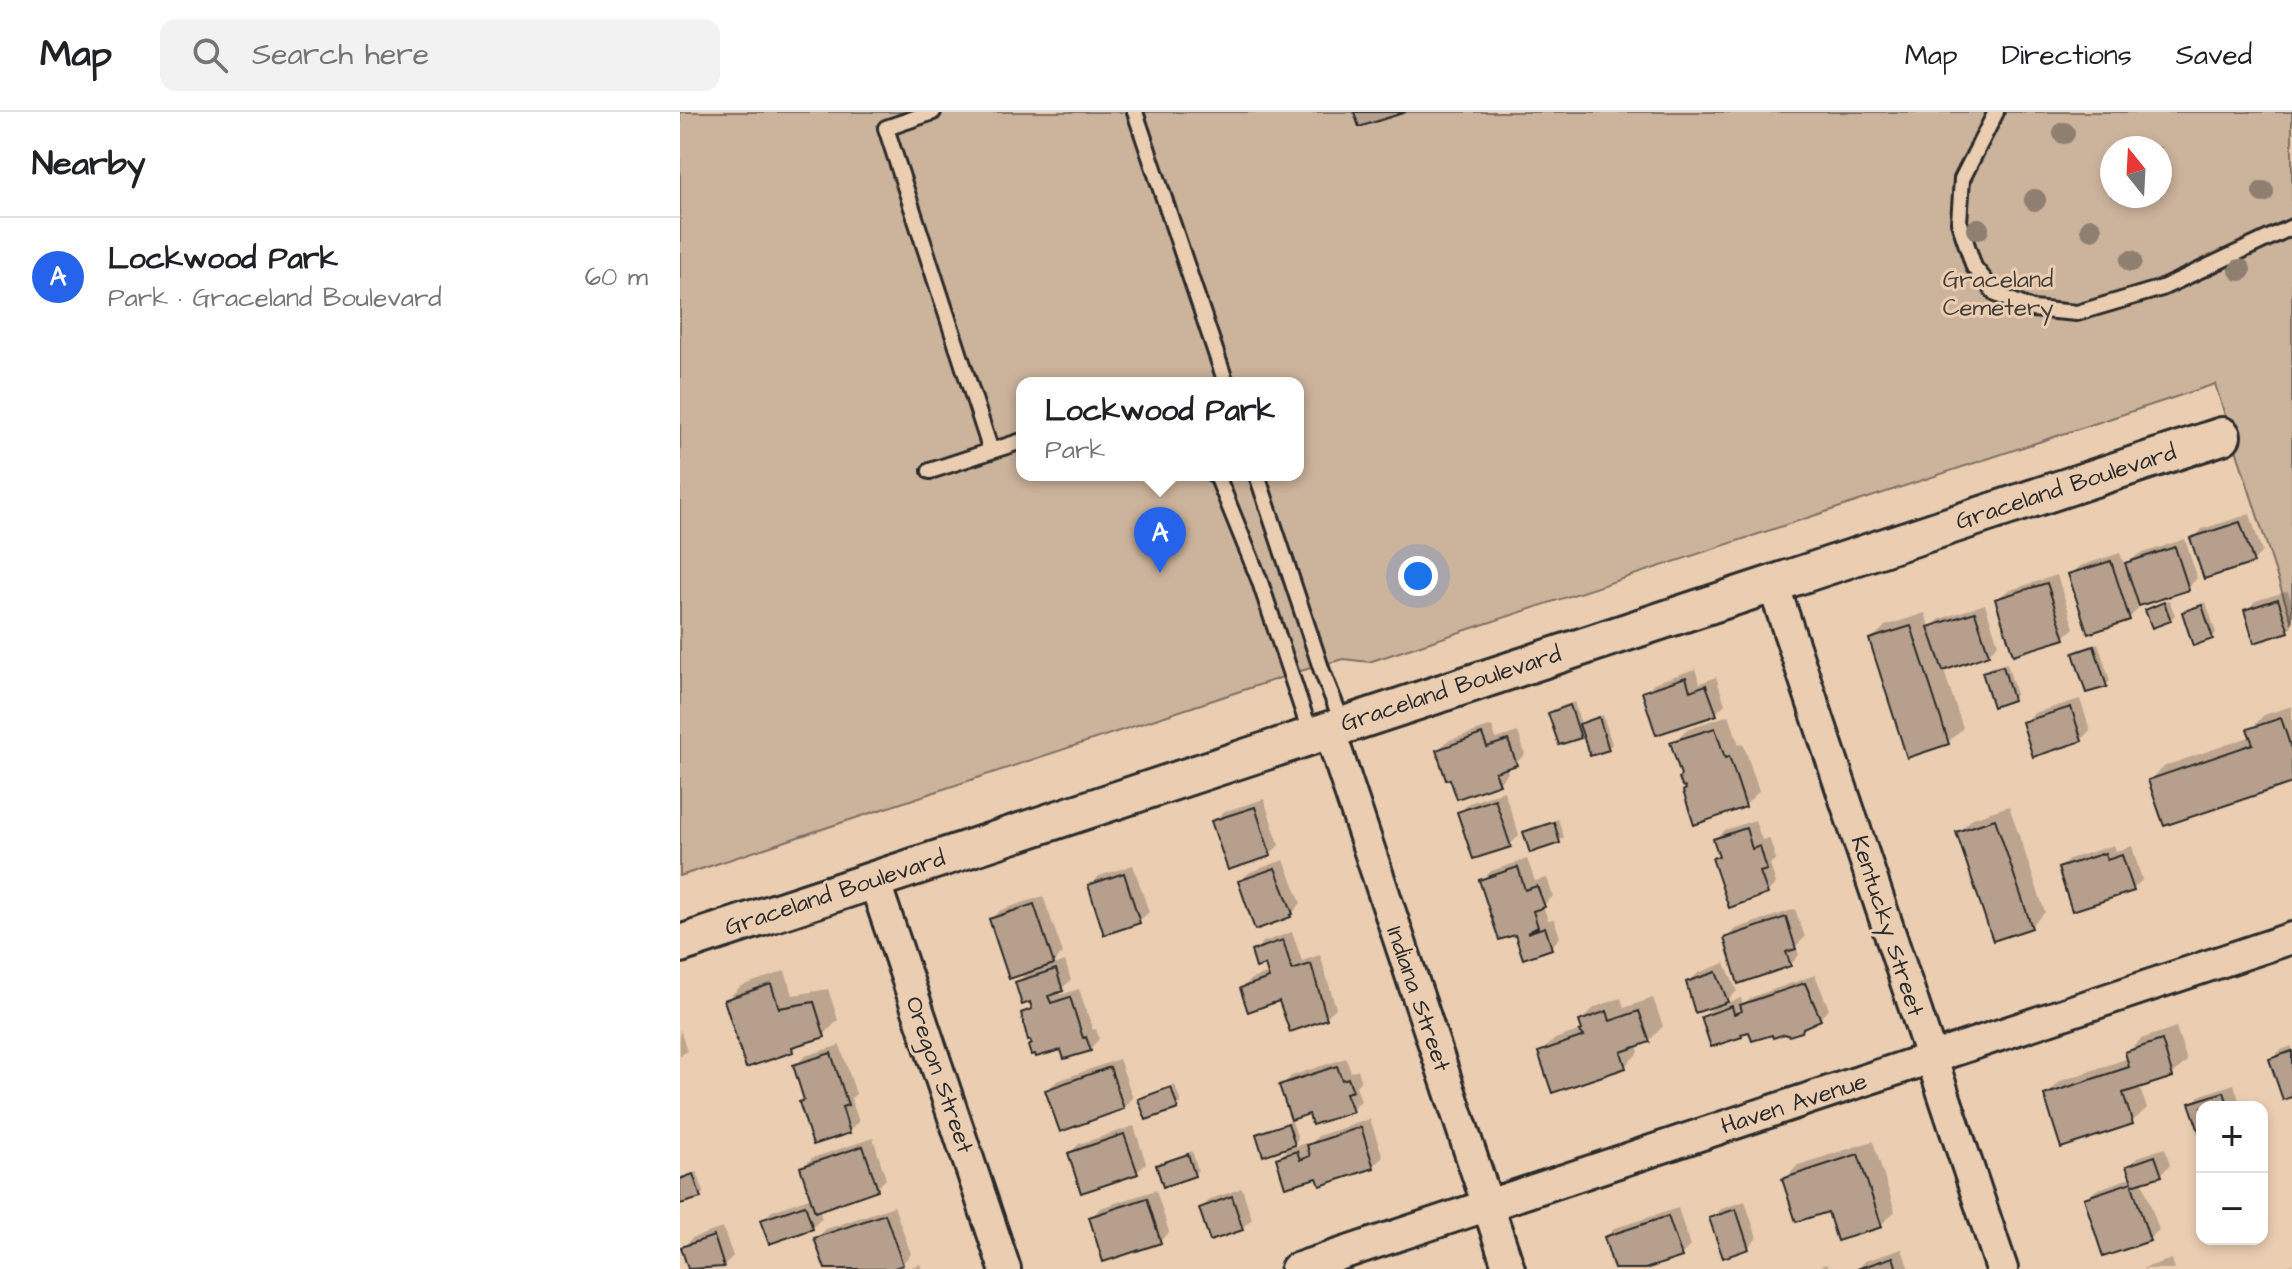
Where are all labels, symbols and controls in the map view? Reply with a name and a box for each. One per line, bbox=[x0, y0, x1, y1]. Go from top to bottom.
search box bbox=[160, 19, 720, 91]
text: Map bbox=[40, 29, 112, 81]
icon: search bbox=[188, 33, 232, 77]
text: Search here bbox=[252, 34, 429, 76]
text: Map bbox=[1905, 36, 1958, 75]
text: Directions bbox=[2002, 36, 2132, 75]
text: Saved bbox=[2176, 36, 2252, 75]
north arrow bbox=[2100, 136, 2172, 208]
text: Nearby bbox=[32, 140, 146, 188]
text: Lockwood Park bbox=[108, 238, 338, 280]
text: A bbox=[50, 259, 66, 295]
text: 60 m bbox=[585, 259, 648, 295]
park label: Graceland Cemetery bbox=[1943, 263, 2053, 326]
text: Park · Graceland Boulevard bbox=[108, 280, 442, 316]
popup bbox=[1016, 377, 1304, 481]
text: Lockwood Park bbox=[1045, 390, 1275, 432]
text: Park bbox=[1045, 432, 1105, 468]
street label: Graceland Boulevard bbox=[1951, 435, 2181, 539]
pin: A bbox=[1134, 507, 1186, 573]
your location bbox=[1398, 556, 1438, 596]
street label: Graceland Boulevard bbox=[1336, 637, 1566, 741]
street label: Kentucky Street bbox=[1841, 831, 1932, 1021]
street label: Graceland Boulevard bbox=[720, 841, 950, 945]
street label: Indiana Street bbox=[1377, 922, 1459, 1077]
street label: Oregon Street bbox=[895, 992, 982, 1159]
street label: Haven Avenue bbox=[1717, 1064, 1871, 1144]
map controls bbox=[2196, 1101, 2268, 1245]
button: + bbox=[2196, 1101, 2268, 1173]
button: − bbox=[2196, 1173, 2268, 1245]

